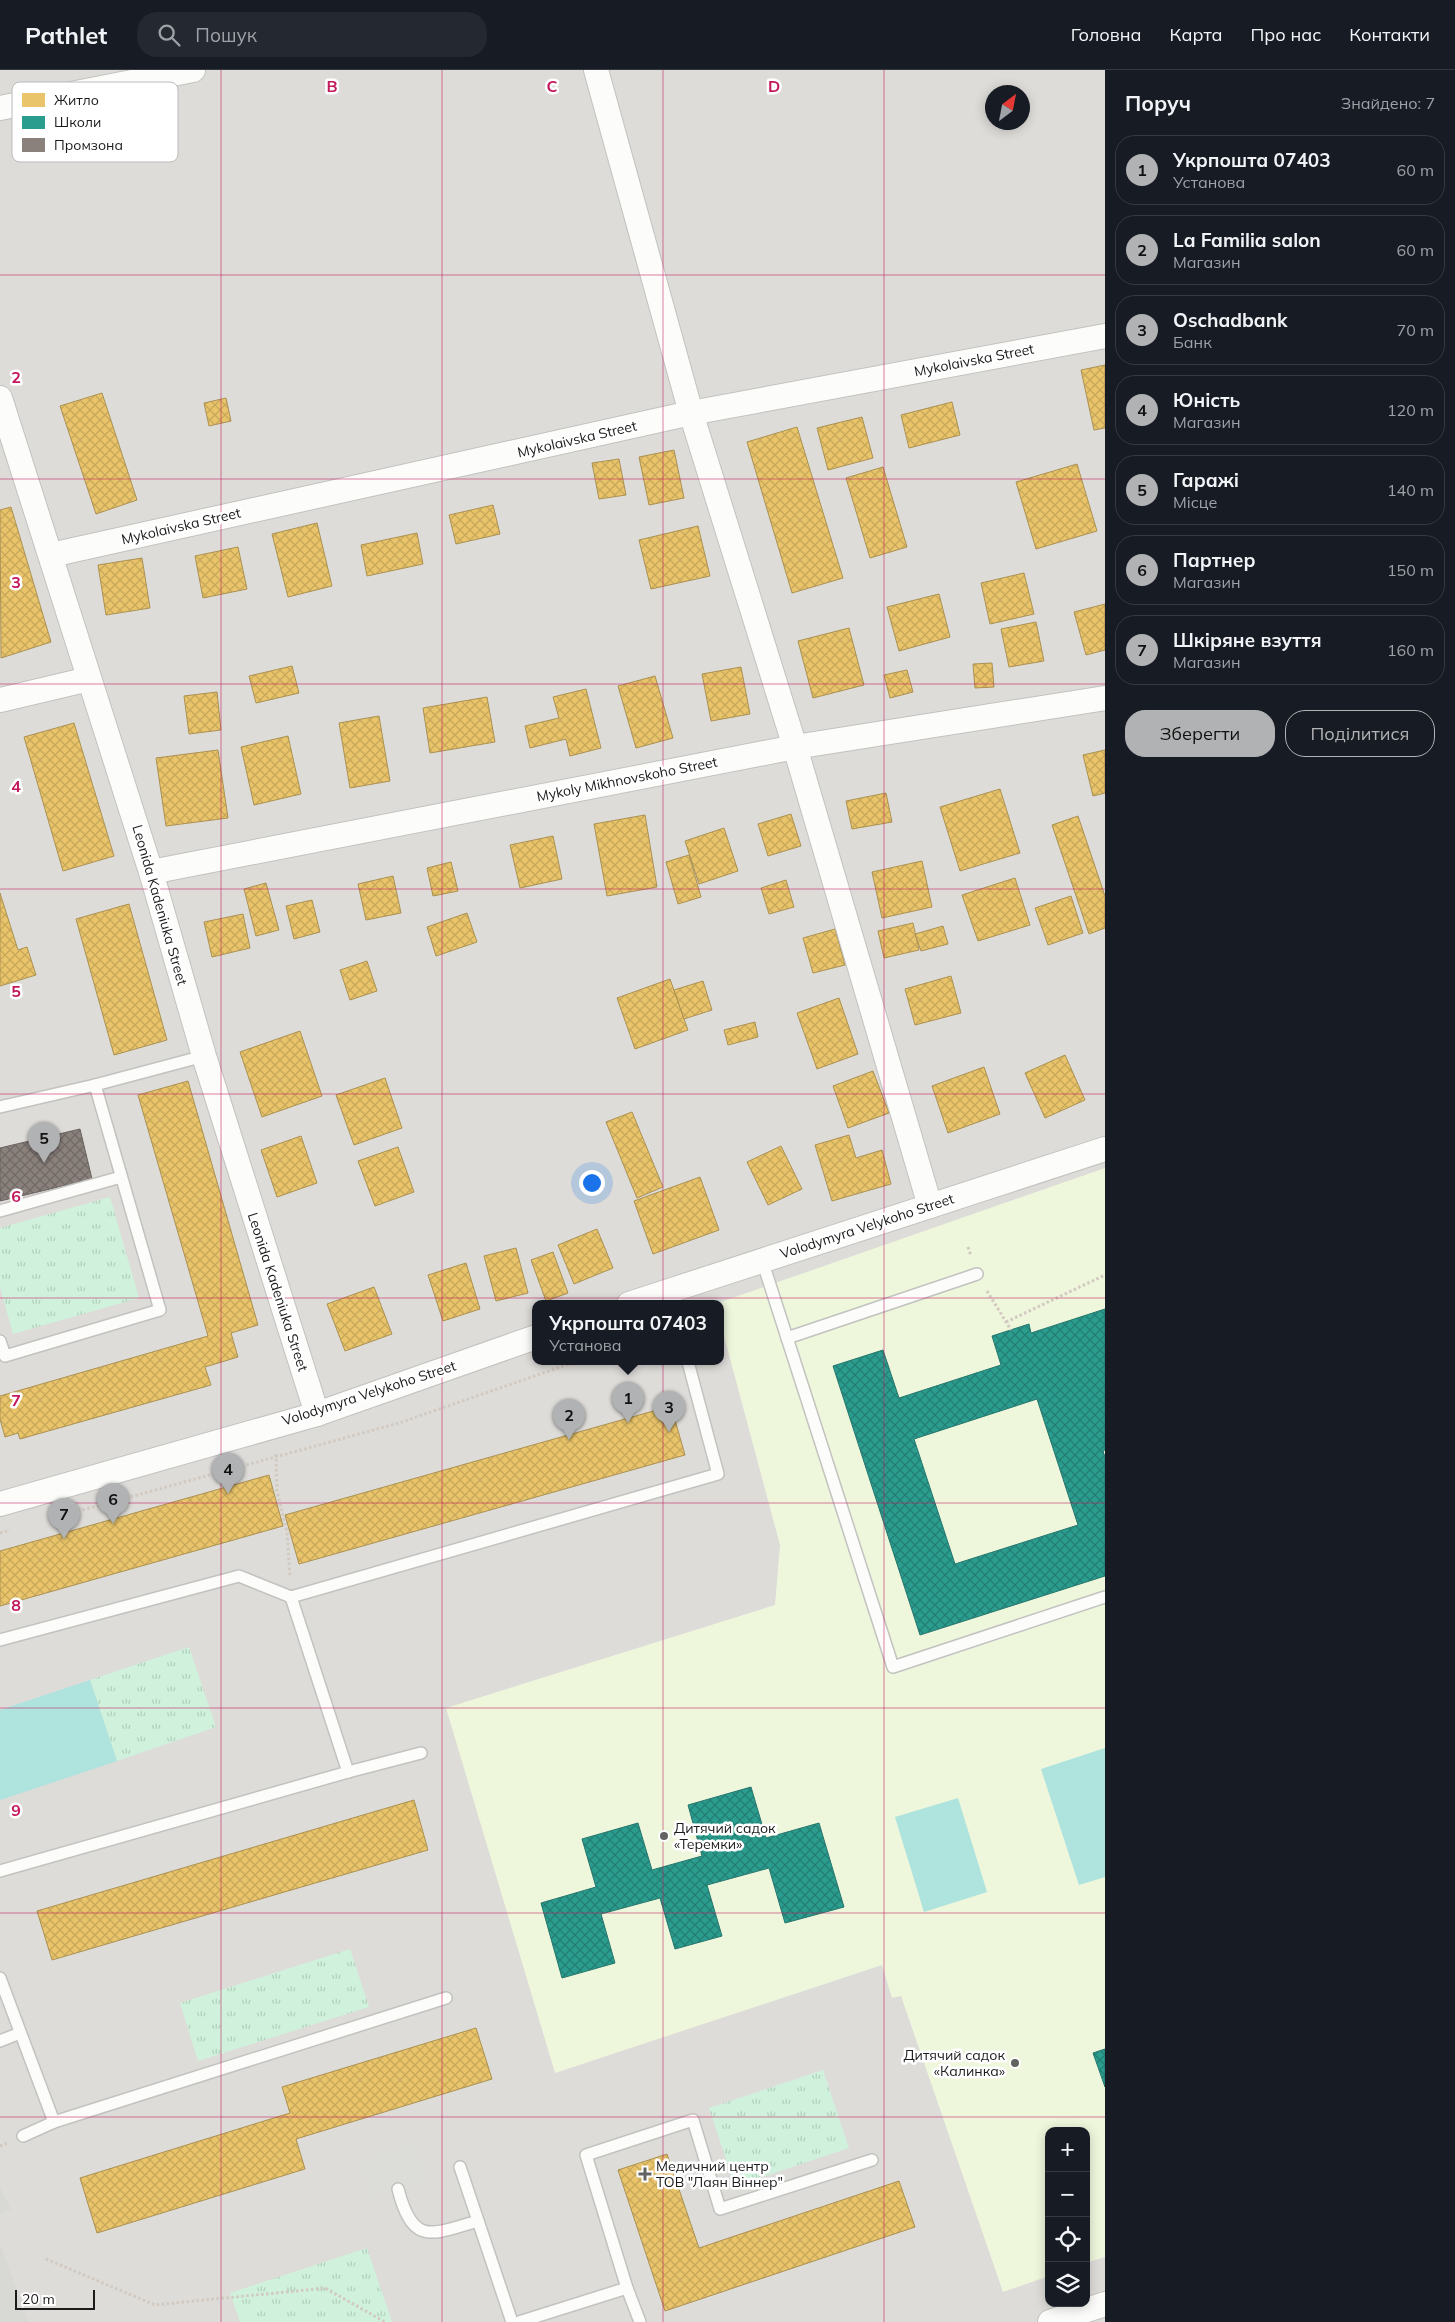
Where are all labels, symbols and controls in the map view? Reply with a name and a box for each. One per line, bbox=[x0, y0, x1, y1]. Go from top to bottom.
search box bbox=[137, 12, 487, 57]
text: Pathlet bbox=[25, 20, 107, 50]
icon: search bbox=[155, 21, 183, 49]
text: Пошук bbox=[195, 23, 257, 47]
text: Головна bbox=[1071, 23, 1142, 46]
text: Карта bbox=[1170, 23, 1223, 46]
text: Про нас bbox=[1251, 23, 1321, 46]
text: Контакти bbox=[1349, 23, 1430, 46]
text: B bbox=[326, 76, 338, 96]
text: C bbox=[547, 76, 558, 96]
text: D bbox=[768, 76, 780, 96]
legend bbox=[12, 82, 178, 162]
north arrow bbox=[985, 85, 1030, 130]
text: Поруч bbox=[1125, 90, 1191, 116]
text: Житло bbox=[54, 91, 99, 109]
text: Знайдено: 7 bbox=[1341, 93, 1435, 113]
text: Школи bbox=[54, 113, 101, 131]
text: Промзона bbox=[54, 136, 123, 154]
text: Укрпошта 07403 bbox=[1173, 148, 1331, 172]
text: 1 bbox=[1137, 160, 1147, 180]
text: 60 m bbox=[1397, 160, 1434, 180]
text: Установа bbox=[1173, 172, 1245, 192]
text: La Familia salon bbox=[1173, 228, 1321, 252]
text: 2 bbox=[1137, 240, 1147, 260]
text: 60 m bbox=[1397, 240, 1434, 260]
text: Магазин bbox=[1173, 252, 1241, 272]
text: Oschadbank bbox=[1173, 308, 1288, 332]
text: 3 bbox=[1137, 320, 1147, 340]
text: 70 m bbox=[1397, 320, 1434, 340]
text: Банк bbox=[1173, 332, 1212, 352]
street label: Mykolaivska Street bbox=[913, 340, 1036, 380]
text: 2 bbox=[11, 367, 21, 387]
text: Юність bbox=[1173, 388, 1240, 412]
text: 4 bbox=[1137, 400, 1147, 420]
text: 120 m bbox=[1387, 400, 1434, 420]
text: Магазин bbox=[1173, 412, 1241, 432]
street label: Mykolaivska Street bbox=[516, 417, 638, 461]
text: Гаражі bbox=[1173, 468, 1239, 492]
text: 5 bbox=[1137, 480, 1147, 500]
text: 140 m bbox=[1387, 480, 1434, 500]
text: Місце bbox=[1173, 492, 1217, 512]
street label: Mykolaivska Street bbox=[120, 504, 242, 548]
text: Партнер bbox=[1173, 548, 1255, 572]
text: 6 bbox=[1137, 560, 1147, 580]
text: 150 m bbox=[1387, 560, 1434, 580]
text: 3 bbox=[11, 572, 21, 592]
text: Магазин bbox=[1173, 572, 1241, 592]
text: Шкіряне взуття bbox=[1173, 628, 1322, 652]
text: 7 bbox=[1137, 640, 1147, 660]
text: 160 m bbox=[1387, 640, 1434, 660]
text: Магазин bbox=[1173, 652, 1241, 672]
button: Зберегти bbox=[1125, 710, 1275, 757]
button: Поділитися bbox=[1285, 710, 1435, 757]
street label: Mykoly Mikhnovskoho Street bbox=[535, 753, 719, 805]
text: 4 bbox=[11, 776, 21, 796]
street label: Leonida Kadeniuka Street bbox=[128, 823, 192, 987]
text: 5 bbox=[11, 981, 21, 1001]
pin: 5 bbox=[28, 1122, 60, 1163]
your location bbox=[579, 1170, 605, 1196]
text: 6 bbox=[11, 1186, 21, 1206]
street label: Volodymyra Velykoho Street bbox=[778, 1189, 956, 1263]
street label: Leonida Kadeniuka Street bbox=[244, 1210, 312, 1374]
popup bbox=[532, 1300, 724, 1365]
text: Укрпошта 07403 bbox=[549, 1311, 707, 1335]
text: Установа bbox=[549, 1335, 622, 1355]
street label: Volodymyra Velykoho Street bbox=[280, 1356, 458, 1430]
pin: 1 bbox=[612, 1382, 644, 1423]
text: 7 bbox=[11, 1390, 21, 1410]
pin: 3 bbox=[653, 1391, 685, 1432]
pin: 2 bbox=[553, 1399, 585, 1440]
pin: 4 bbox=[212, 1453, 244, 1494]
pin: 6 bbox=[97, 1483, 129, 1524]
pin: 7 bbox=[48, 1498, 80, 1539]
text: 8 bbox=[11, 1595, 21, 1615]
text: 9 bbox=[11, 1800, 21, 1820]
place label: Дитячий садок «Теремки» bbox=[674, 1819, 776, 1853]
marker: Дитячий садок «Теремки» bbox=[658, 1830, 670, 1842]
place label: Дитячий садок «Калинка» bbox=[903, 2046, 1005, 2080]
marker: Дитячий садок «Калинка» bbox=[1009, 2057, 1021, 2069]
map controls bbox=[1045, 2127, 1090, 2307]
button: + bbox=[1045, 2127, 1090, 2172]
place label: Медичний центр ТОВ "Лаян Віннер" bbox=[656, 2157, 783, 2191]
marker: Медичний центр ТОВ "Лаян Віннер" bbox=[638, 2167, 652, 2181]
button: − bbox=[1045, 2172, 1090, 2217]
button: locate bbox=[1045, 2217, 1090, 2262]
button: layers bbox=[1045, 2262, 1090, 2307]
scale bar bbox=[15, 2287, 95, 2310]
text: 20 m bbox=[22, 2290, 55, 2308]

